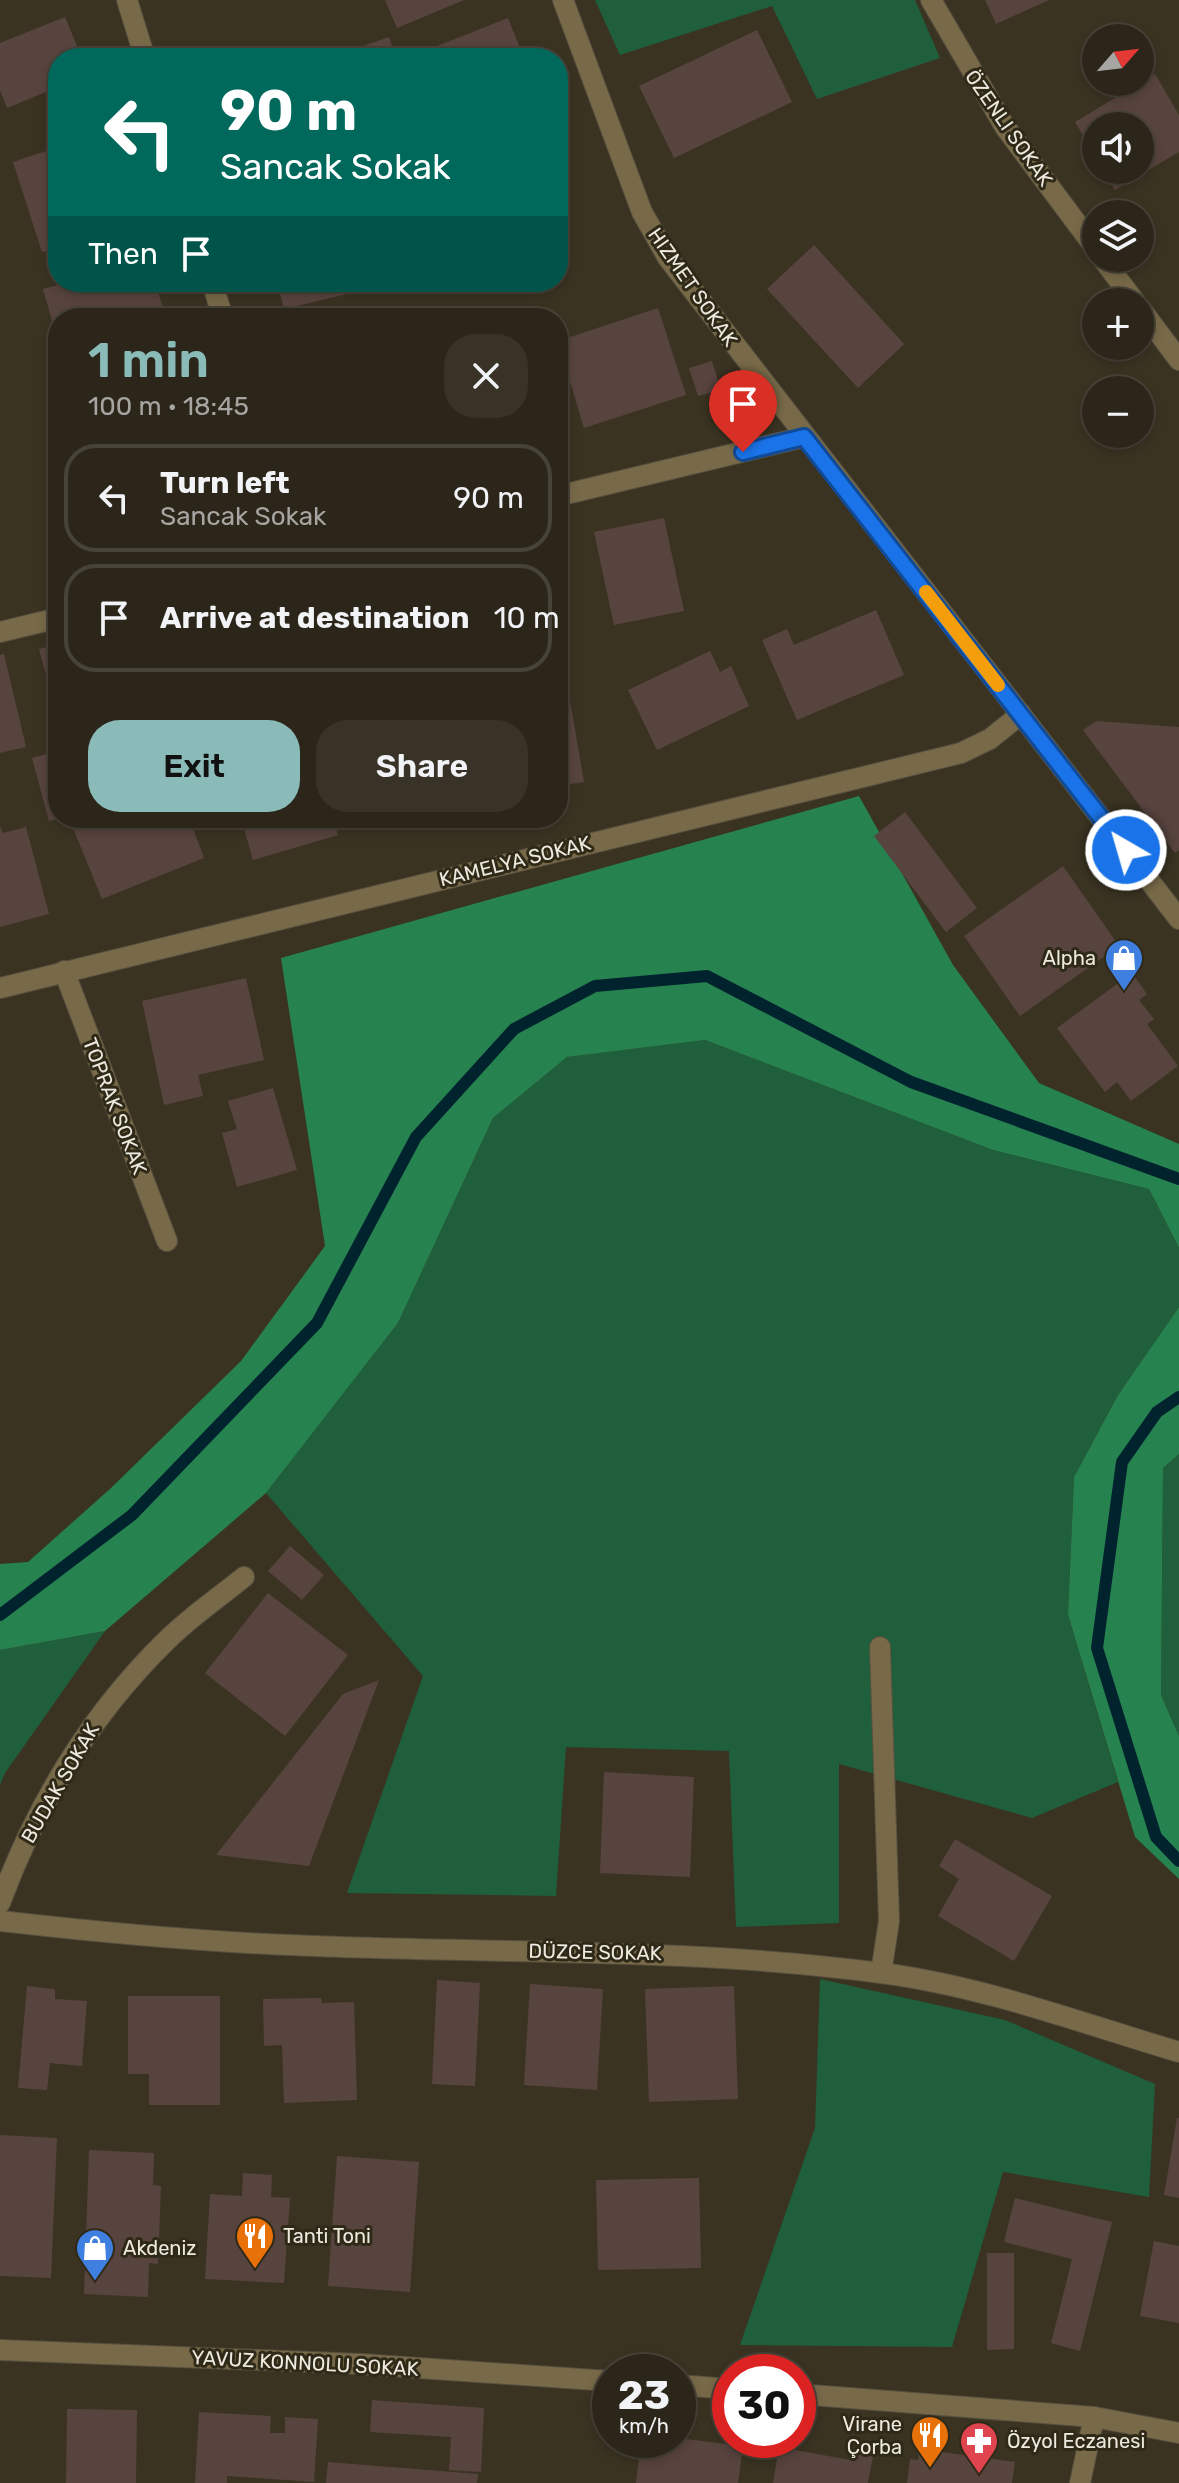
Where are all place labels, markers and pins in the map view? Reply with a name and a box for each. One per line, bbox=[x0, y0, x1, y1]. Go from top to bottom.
pin bbox=[709, 370, 777, 452]
shop icon: Alpha bbox=[1103, 937, 1145, 992]
place label: Alpha bbox=[1043, 946, 1096, 970]
restaurant icon: Tanti Toni bbox=[234, 2215, 276, 2270]
place label: Tanti Toni bbox=[283, 2224, 371, 2248]
shop icon: Akdeniz bbox=[74, 2227, 116, 2282]
place label: Akdeniz bbox=[123, 2236, 196, 2260]
place label: Virane Çorba bbox=[842, 2412, 902, 2459]
restaurant icon: Virane Çorba bbox=[909, 2414, 951, 2469]
pharmacy icon: Özyol Eczanesi bbox=[958, 2420, 1000, 2475]
place label: Özyol Eczanesi bbox=[1007, 2429, 1145, 2453]

